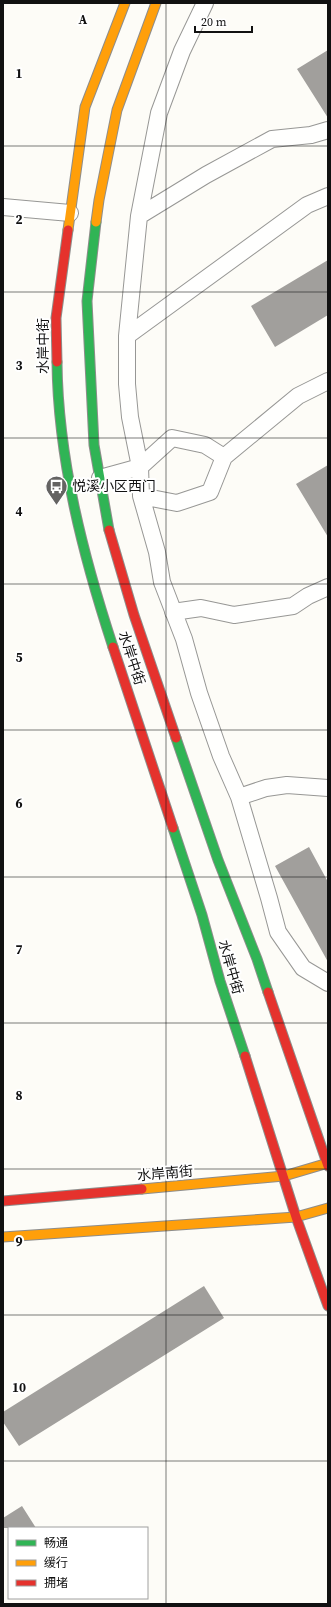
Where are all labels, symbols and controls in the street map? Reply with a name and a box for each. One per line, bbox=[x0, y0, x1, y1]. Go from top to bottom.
scale bar bbox=[195, 8, 252, 34]
text: A bbox=[79, 11, 88, 28]
text: 20 m bbox=[201, 14, 227, 30]
text: 1 bbox=[15, 65, 23, 82]
text: 2 bbox=[15, 211, 23, 228]
street label: 水岸中街 bbox=[33, 318, 53, 374]
text: 3 bbox=[15, 357, 23, 374]
bus stop icon: 悦溪小区西门 bbox=[43, 473, 69, 506]
place label: 悦溪小区西门 bbox=[72, 476, 156, 496]
text: 4 bbox=[15, 503, 23, 520]
street label: 水岸中街 bbox=[114, 628, 150, 688]
text: 5 bbox=[15, 649, 23, 666]
text: 6 bbox=[15, 795, 23, 812]
street label: 水岸中街 bbox=[214, 937, 248, 997]
text: 7 bbox=[15, 941, 23, 958]
text: 8 bbox=[15, 1087, 23, 1104]
street label: 水岸南街 bbox=[136, 1161, 194, 1185]
text: 9 bbox=[15, 1233, 23, 1250]
text: 10 bbox=[12, 1379, 26, 1396]
legend bbox=[8, 1527, 148, 1599]
text: 畅通 bbox=[44, 1535, 68, 1551]
text: 缓行 bbox=[44, 1555, 68, 1571]
text: 拥堵 bbox=[44, 1575, 68, 1591]

